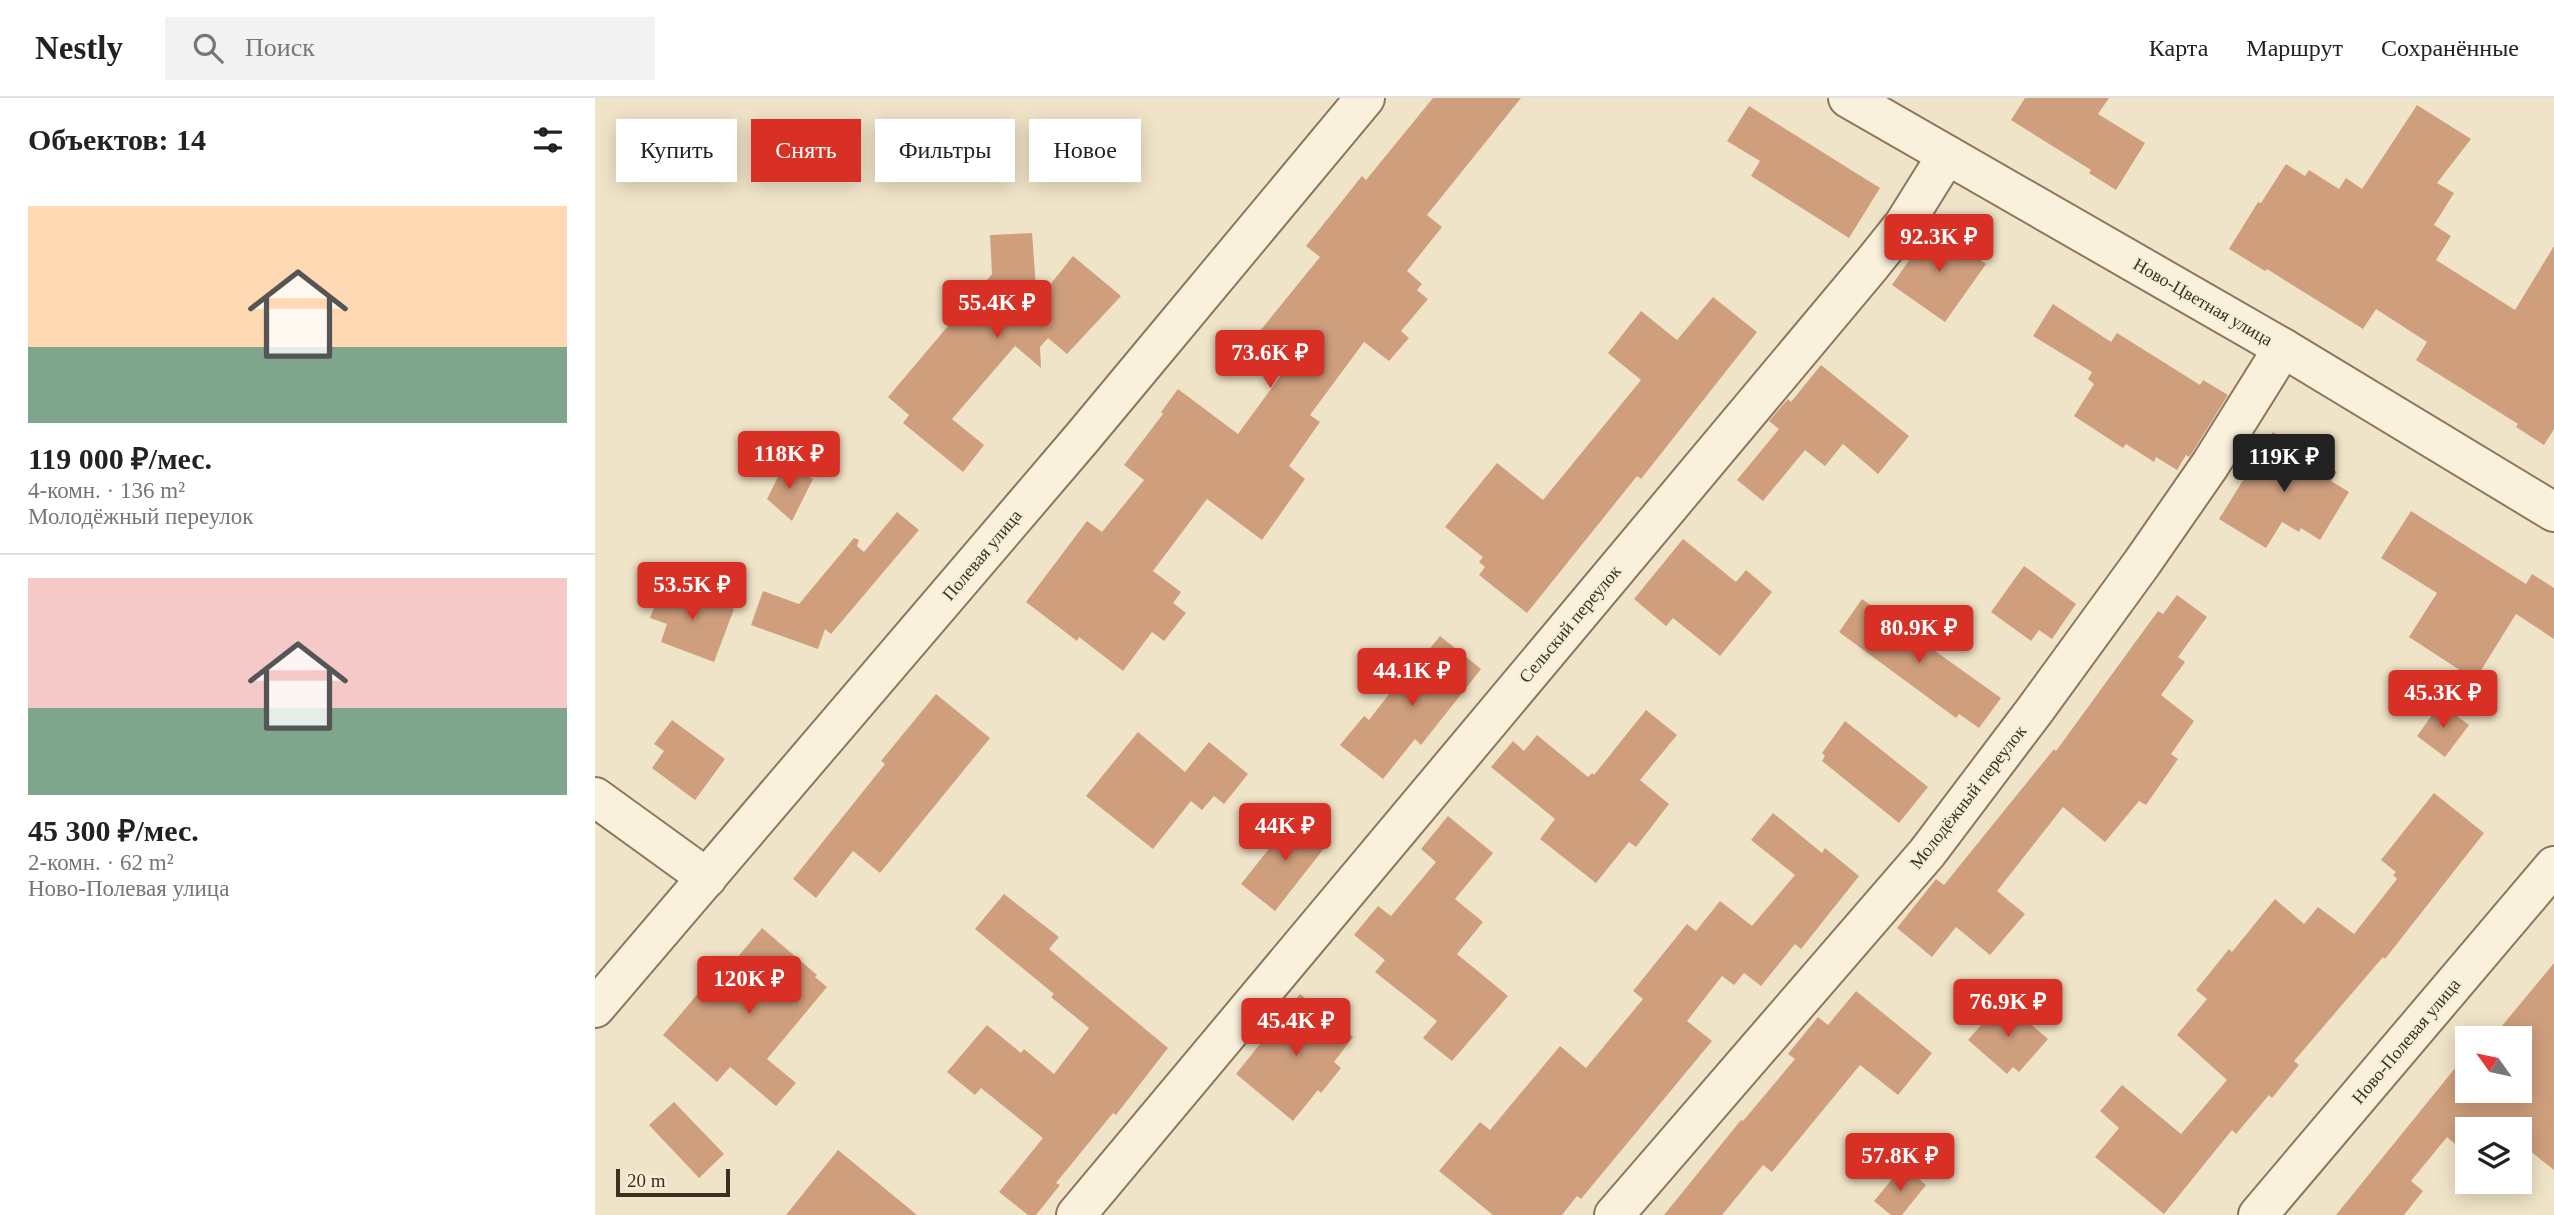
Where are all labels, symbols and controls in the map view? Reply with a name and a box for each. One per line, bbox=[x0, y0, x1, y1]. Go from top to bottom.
search box bbox=[165, 17, 655, 80]
icon: search bbox=[189, 29, 227, 67]
text: Nestly bbox=[35, 30, 123, 66]
text: Поиск bbox=[245, 33, 315, 62]
text: Карта bbox=[2149, 35, 2208, 61]
text: Маршрут bbox=[2246, 35, 2343, 61]
text: Сохранённые bbox=[2381, 35, 2519, 61]
chip: Купить bbox=[616, 119, 737, 182]
chip: Снять bbox=[751, 119, 861, 182]
chip: Фильтры bbox=[875, 119, 1015, 182]
chip: Новое bbox=[1029, 119, 1141, 182]
icon: filters bbox=[529, 121, 567, 159]
text: Объектов: 14 bbox=[28, 123, 206, 156]
pin: 92.3K ₽ bbox=[1874, 214, 2004, 274]
text: 92.3K ₽ bbox=[1900, 224, 1978, 249]
icon: home bbox=[235, 251, 361, 377]
street label: Ново-Цветная улица bbox=[2130, 254, 2276, 350]
pin: 55.4K ₽ bbox=[932, 280, 1062, 340]
text: 55.4K ₽ bbox=[958, 290, 1036, 315]
pin: 73.6K ₽ bbox=[1205, 330, 1335, 390]
text: 73.6K ₽ bbox=[1231, 340, 1309, 365]
pin: 118K ₽ bbox=[732, 432, 846, 491]
pin: 119K ₽ bbox=[2227, 434, 2341, 494]
text: 118K ₽ bbox=[754, 441, 824, 466]
text: 119 000 ₽/мес. bbox=[28, 442, 212, 475]
text: 119K ₽ bbox=[2249, 444, 2319, 469]
text: 4-комн. · 136 m² bbox=[28, 478, 185, 503]
text: Молодёжный переулок bbox=[28, 504, 253, 529]
street label: Полевая улица bbox=[938, 506, 1026, 604]
street label: Сельский переулок bbox=[1515, 561, 1625, 687]
pin: 53.5K ₽ bbox=[627, 562, 757, 622]
text: 53.5K ₽ bbox=[653, 572, 731, 597]
pin: 80.9K ₽ bbox=[1854, 606, 1984, 665]
text: 80.9K ₽ bbox=[1880, 615, 1958, 640]
icon: home bbox=[235, 623, 361, 749]
pin: 44.1K ₽ bbox=[1347, 648, 1477, 708]
text: 44.1K ₽ bbox=[1373, 658, 1451, 683]
pin: 45.3K ₽ bbox=[2378, 670, 2508, 730]
text: 45.3K ₽ bbox=[2404, 680, 2482, 705]
street label: Молодёжный переулок bbox=[1906, 721, 2030, 873]
pin: 44K ₽ bbox=[1236, 804, 1334, 863]
text: 44K ₽ bbox=[1255, 813, 1315, 838]
text: 45 300 ₽/мес. bbox=[28, 814, 199, 847]
text: 2-комн. · 62 m² bbox=[28, 850, 174, 875]
text: Ново-Полевая улица bbox=[28, 876, 229, 901]
pin: 120K ₽ bbox=[692, 956, 806, 1016]
text: 120K ₽ bbox=[713, 966, 785, 991]
street label: Ново-Полевая улица bbox=[2348, 974, 2464, 1108]
pin: 76.9K ₽ bbox=[1943, 979, 2073, 1039]
text: 76.9K ₽ bbox=[1969, 989, 2047, 1014]
pin: 45.4K ₽ bbox=[1231, 998, 1361, 1058]
text: 45.4K ₽ bbox=[1257, 1008, 1335, 1033]
north arrow bbox=[2455, 1026, 2532, 1102]
map controls bbox=[2455, 1026, 2532, 1194]
button: layers bbox=[2455, 1117, 2532, 1194]
pin: 57.8K ₽ bbox=[1835, 1134, 1965, 1193]
text: 57.8K ₽ bbox=[1861, 1143, 1939, 1168]
scale bar bbox=[616, 1166, 730, 1198]
text: 20 m bbox=[627, 1170, 666, 1191]

